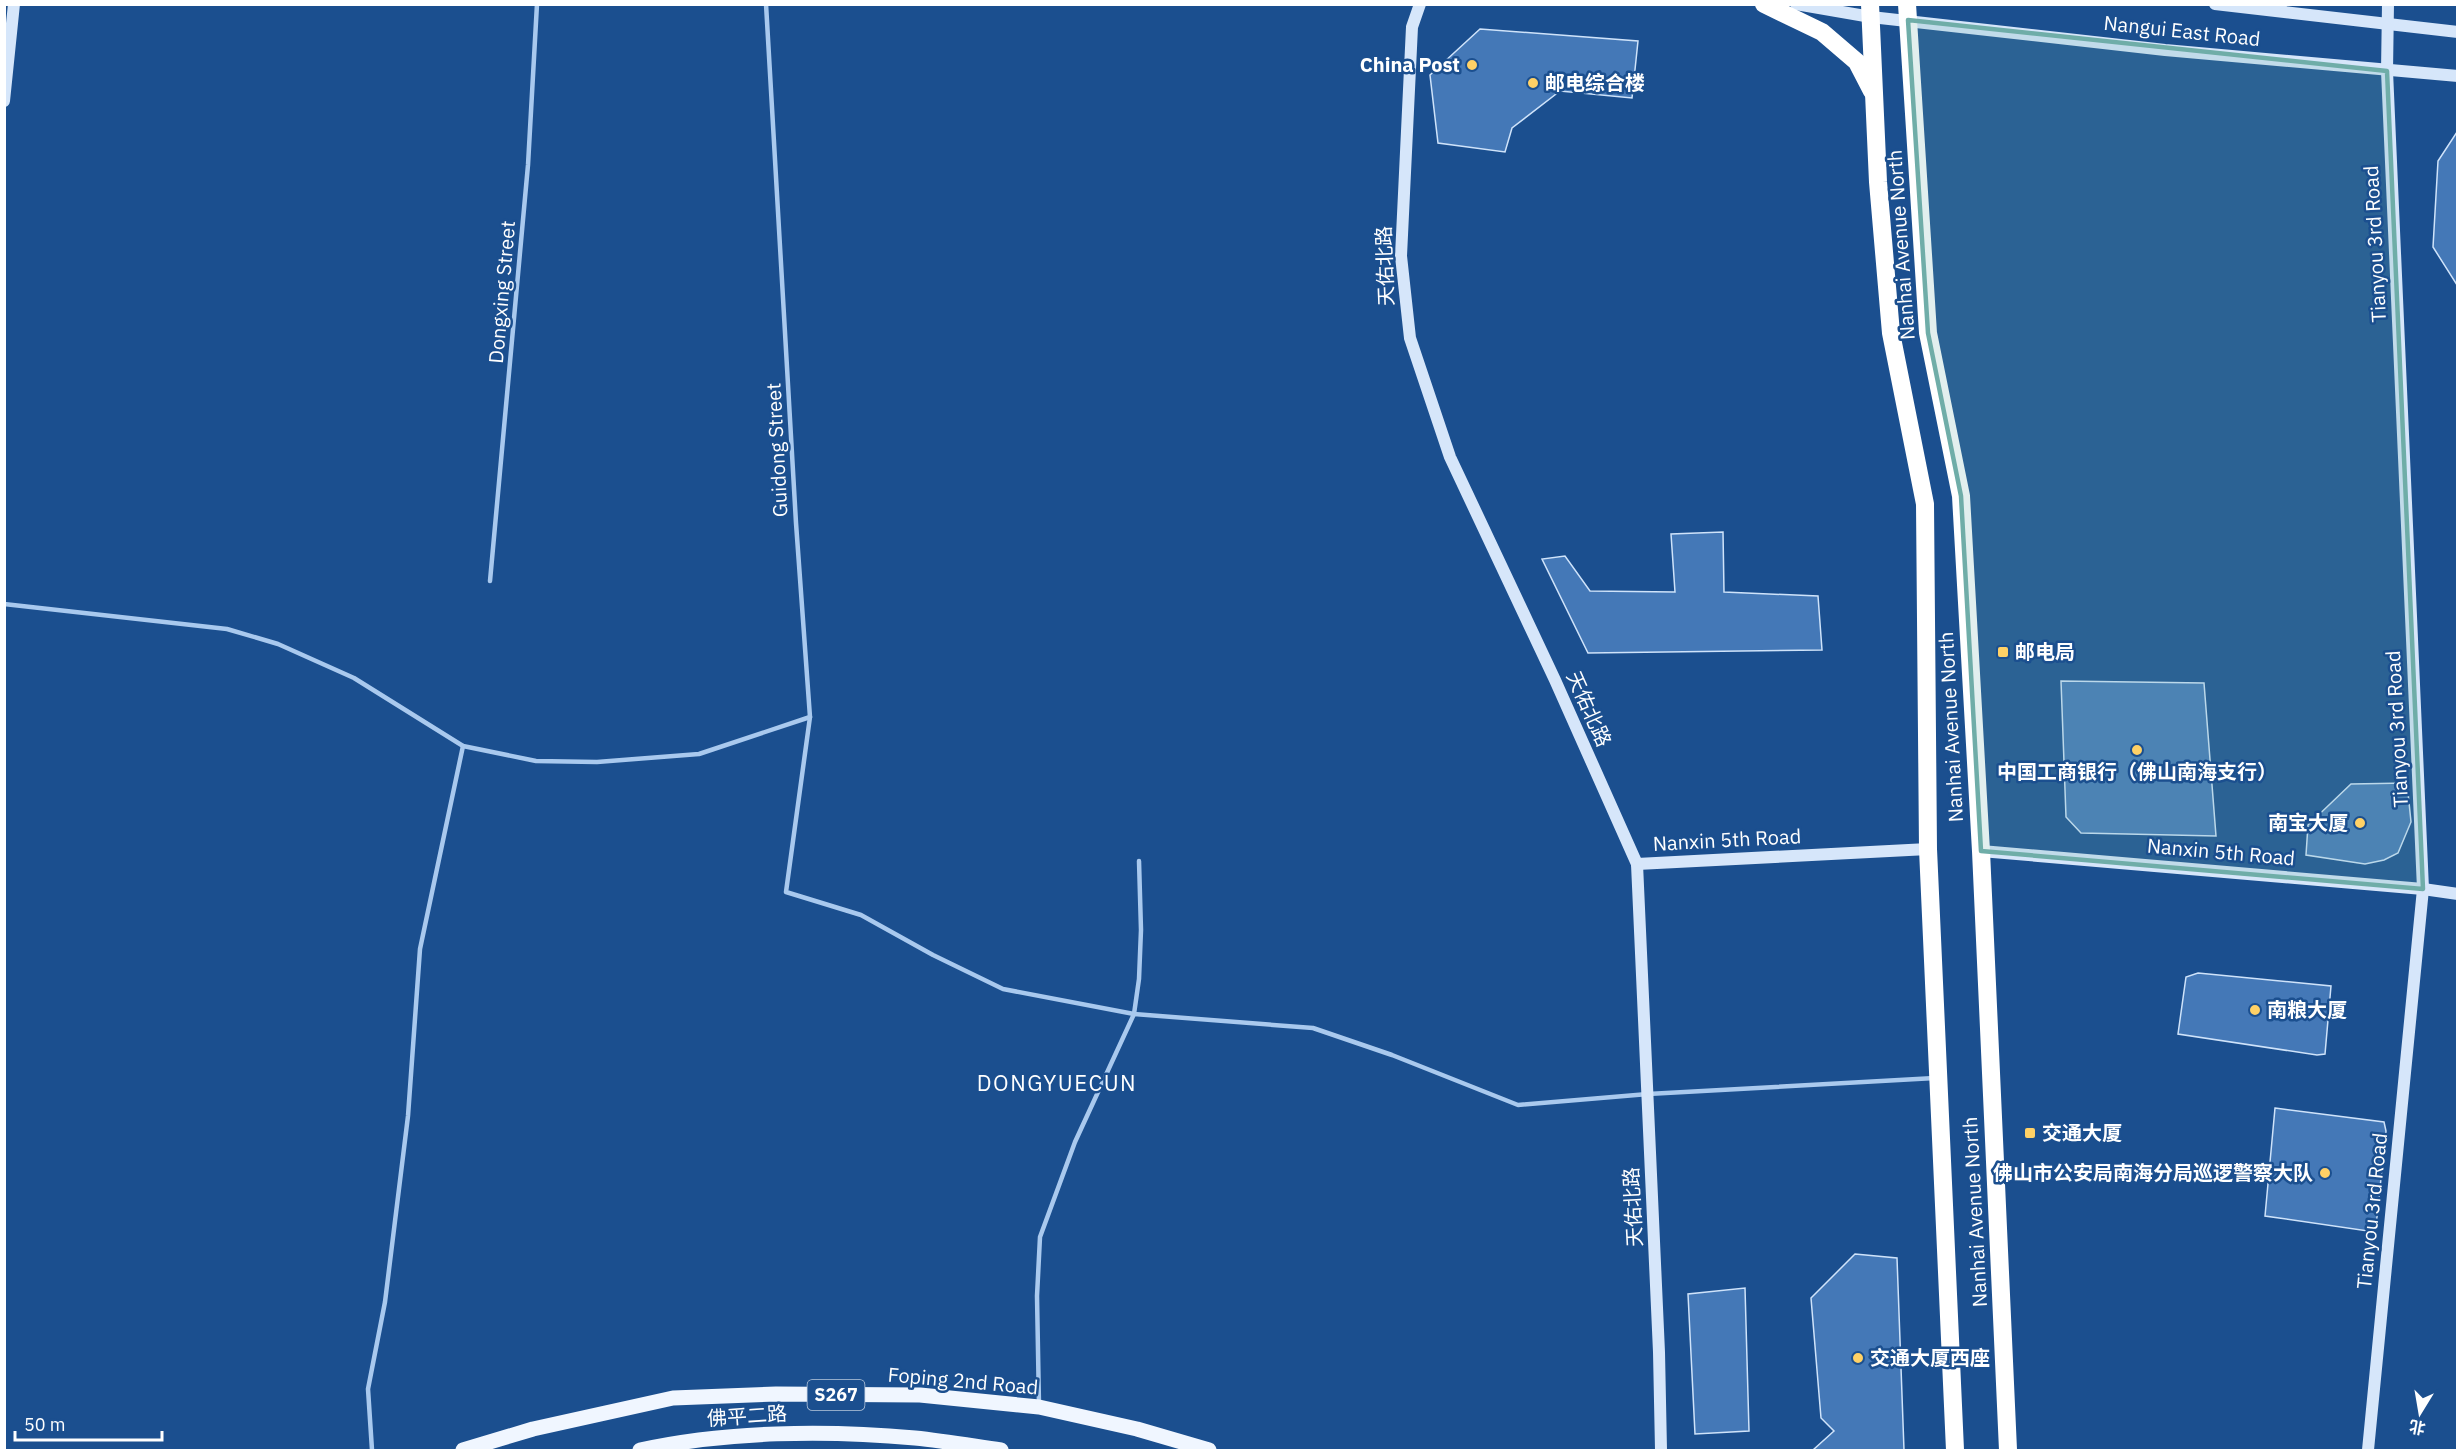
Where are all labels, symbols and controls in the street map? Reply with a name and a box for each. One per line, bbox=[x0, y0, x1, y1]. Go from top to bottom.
street label: Nangui East Road bbox=[2102, 9, 2262, 52]
place label: China Post bbox=[1360, 51, 1460, 78]
marker: China Post bbox=[1465, 58, 1479, 72]
place label: 邮电综合楼 bbox=[1545, 69, 1645, 96]
marker: 邮电综合楼 bbox=[1526, 76, 1540, 90]
street label: Nanhai Avenue North bbox=[1880, 149, 1921, 341]
street label: Tianyou 3rd Road bbox=[2357, 165, 2392, 323]
street label: Dongxing Street bbox=[482, 219, 521, 364]
street label: 天佑北路 bbox=[1370, 226, 1399, 306]
street label: Guidong Street bbox=[759, 382, 794, 518]
street label: Nanhai Avenue North bbox=[1932, 631, 1969, 823]
place label: 邮电局 bbox=[2015, 638, 2075, 665]
marker: 邮电局 bbox=[1996, 645, 2010, 659]
street label: Tianyou 3rd Road bbox=[2379, 650, 2414, 808]
street label: 天佑北路 bbox=[1561, 667, 1618, 751]
marker: 中国工商银行（佛山南海支行） bbox=[2130, 743, 2144, 757]
place label: 中国工商银行（佛山南海支行） bbox=[1997, 758, 2277, 785]
place label: 南宝大厦 bbox=[2268, 809, 2348, 836]
marker: 南宝大厦 bbox=[2353, 816, 2367, 830]
street label: Nanxin 5th Road bbox=[1652, 822, 1802, 857]
street label: Nanxin 5th Road bbox=[2146, 832, 2296, 871]
place label: 南粮大厦 bbox=[2267, 996, 2347, 1023]
marker: 南粮大厦 bbox=[2248, 1003, 2262, 1017]
district label: DONGYUECUN bbox=[977, 1068, 1137, 1097]
street label: Nanhai Avenue North bbox=[1956, 1116, 1993, 1308]
place label: 交通大厦 bbox=[2042, 1119, 2122, 1146]
marker: 交通大厦 bbox=[2023, 1126, 2037, 1140]
street label: Tianyou 3rd Road bbox=[2350, 1131, 2393, 1290]
place label: 佛山市公安局南海分局巡逻警察大队 bbox=[1993, 1159, 2313, 1186]
street label: 天佑北路 bbox=[1617, 1166, 1648, 1248]
marker: 佛山市公安局南海分局巡逻警察大队 bbox=[2318, 1166, 2332, 1180]
place label: 交通大厦西座 bbox=[1870, 1344, 1990, 1371]
marker: 交通大厦西座 bbox=[1851, 1351, 1865, 1365]
street label: Foping 2nd Road bbox=[887, 1360, 1039, 1401]
road number: S267 bbox=[808, 1380, 864, 1410]
north arrow bbox=[2390, 1383, 2450, 1443]
street label: 佛平二路 bbox=[706, 1399, 788, 1432]
scale bar bbox=[15, 1404, 162, 1442]
text: 50 m bbox=[24, 1413, 66, 1436]
text: 北 bbox=[2407, 1416, 2427, 1439]

